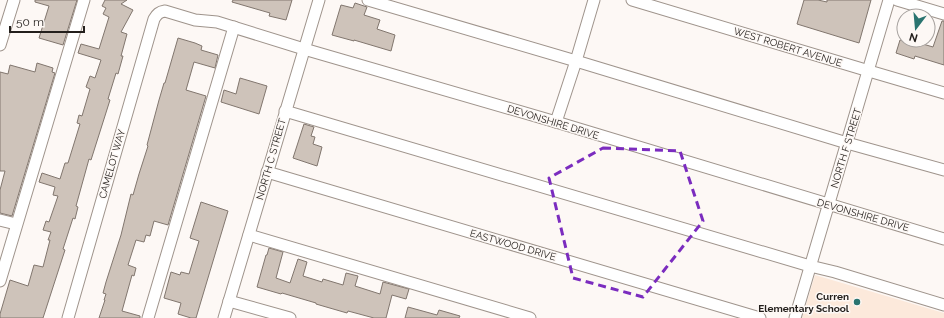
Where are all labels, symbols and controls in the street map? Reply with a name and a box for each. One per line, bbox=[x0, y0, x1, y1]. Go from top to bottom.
scale bar bbox=[10, 8, 84, 34]
north arrow bbox=[896, 8, 936, 48]
text: 50 m bbox=[16, 15, 44, 29]
street label: WEST ROBERT AVENUE bbox=[733, 25, 843, 69]
text: N bbox=[908, 30, 919, 45]
street label: DEVONSHIRE DRIVE bbox=[506, 103, 600, 141]
street label: NORTH F STREET bbox=[829, 107, 863, 189]
street label: NORTH C STREET bbox=[254, 117, 288, 201]
street label: CAMELOT WAY bbox=[97, 128, 127, 200]
street label: DEVONSHIRE DRIVE bbox=[816, 197, 910, 233]
street label: EASTWOOD DRIVE bbox=[469, 227, 557, 263]
place label: Curren Elementary School bbox=[758, 291, 850, 314]
marker: Curren Elementary School bbox=[852, 297, 862, 307]

